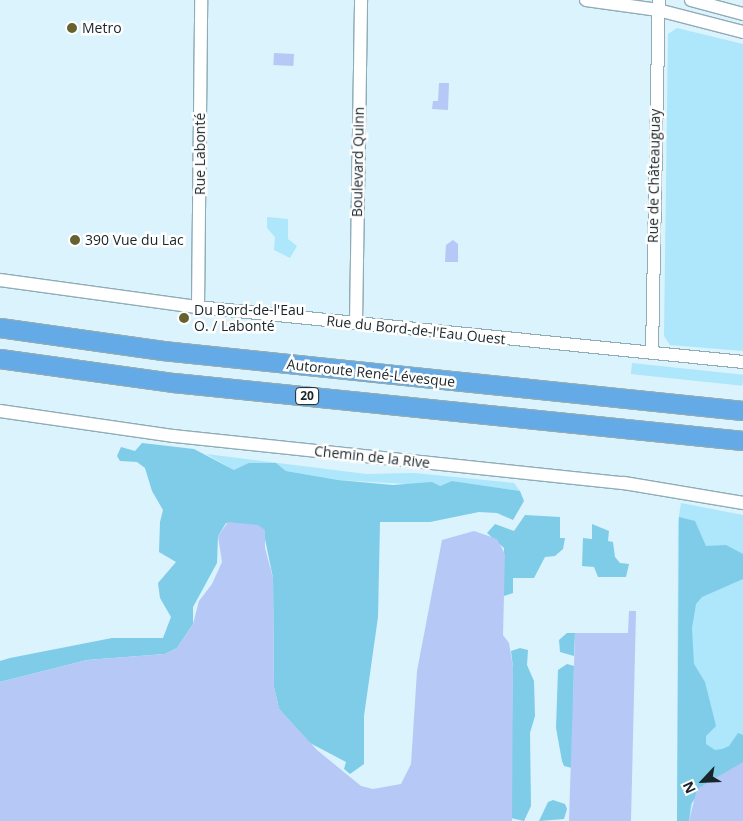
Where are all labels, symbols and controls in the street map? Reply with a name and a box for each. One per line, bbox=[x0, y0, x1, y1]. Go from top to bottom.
place label: Metro bbox=[82, 20, 122, 36]
marker: Metro bbox=[66, 22, 78, 34]
street label: Boulevard Quinn bbox=[349, 107, 367, 217]
street label: Rue de Châteauguay bbox=[644, 109, 664, 243]
street label: Rue Labonté bbox=[192, 113, 208, 195]
place label: 390 Vue du Lac bbox=[85, 232, 184, 248]
marker: 390 Vue du Lac bbox=[69, 234, 81, 246]
place label: Du Bord-de-l'Eau O. / Labonté bbox=[194, 302, 304, 334]
marker: Du Bord-de-l'Eau O. / Labonté bbox=[178, 312, 190, 324]
street label: Rue du Bord-de-l'Eau Ouest bbox=[326, 312, 506, 348]
street label: Autoroute René-Lévesque bbox=[286, 356, 456, 390]
road number: 20 bbox=[294, 386, 320, 406]
street label: Chemin de la Rive bbox=[313, 443, 431, 471]
north arrow bbox=[678, 756, 728, 806]
text: N bbox=[678, 778, 700, 797]

